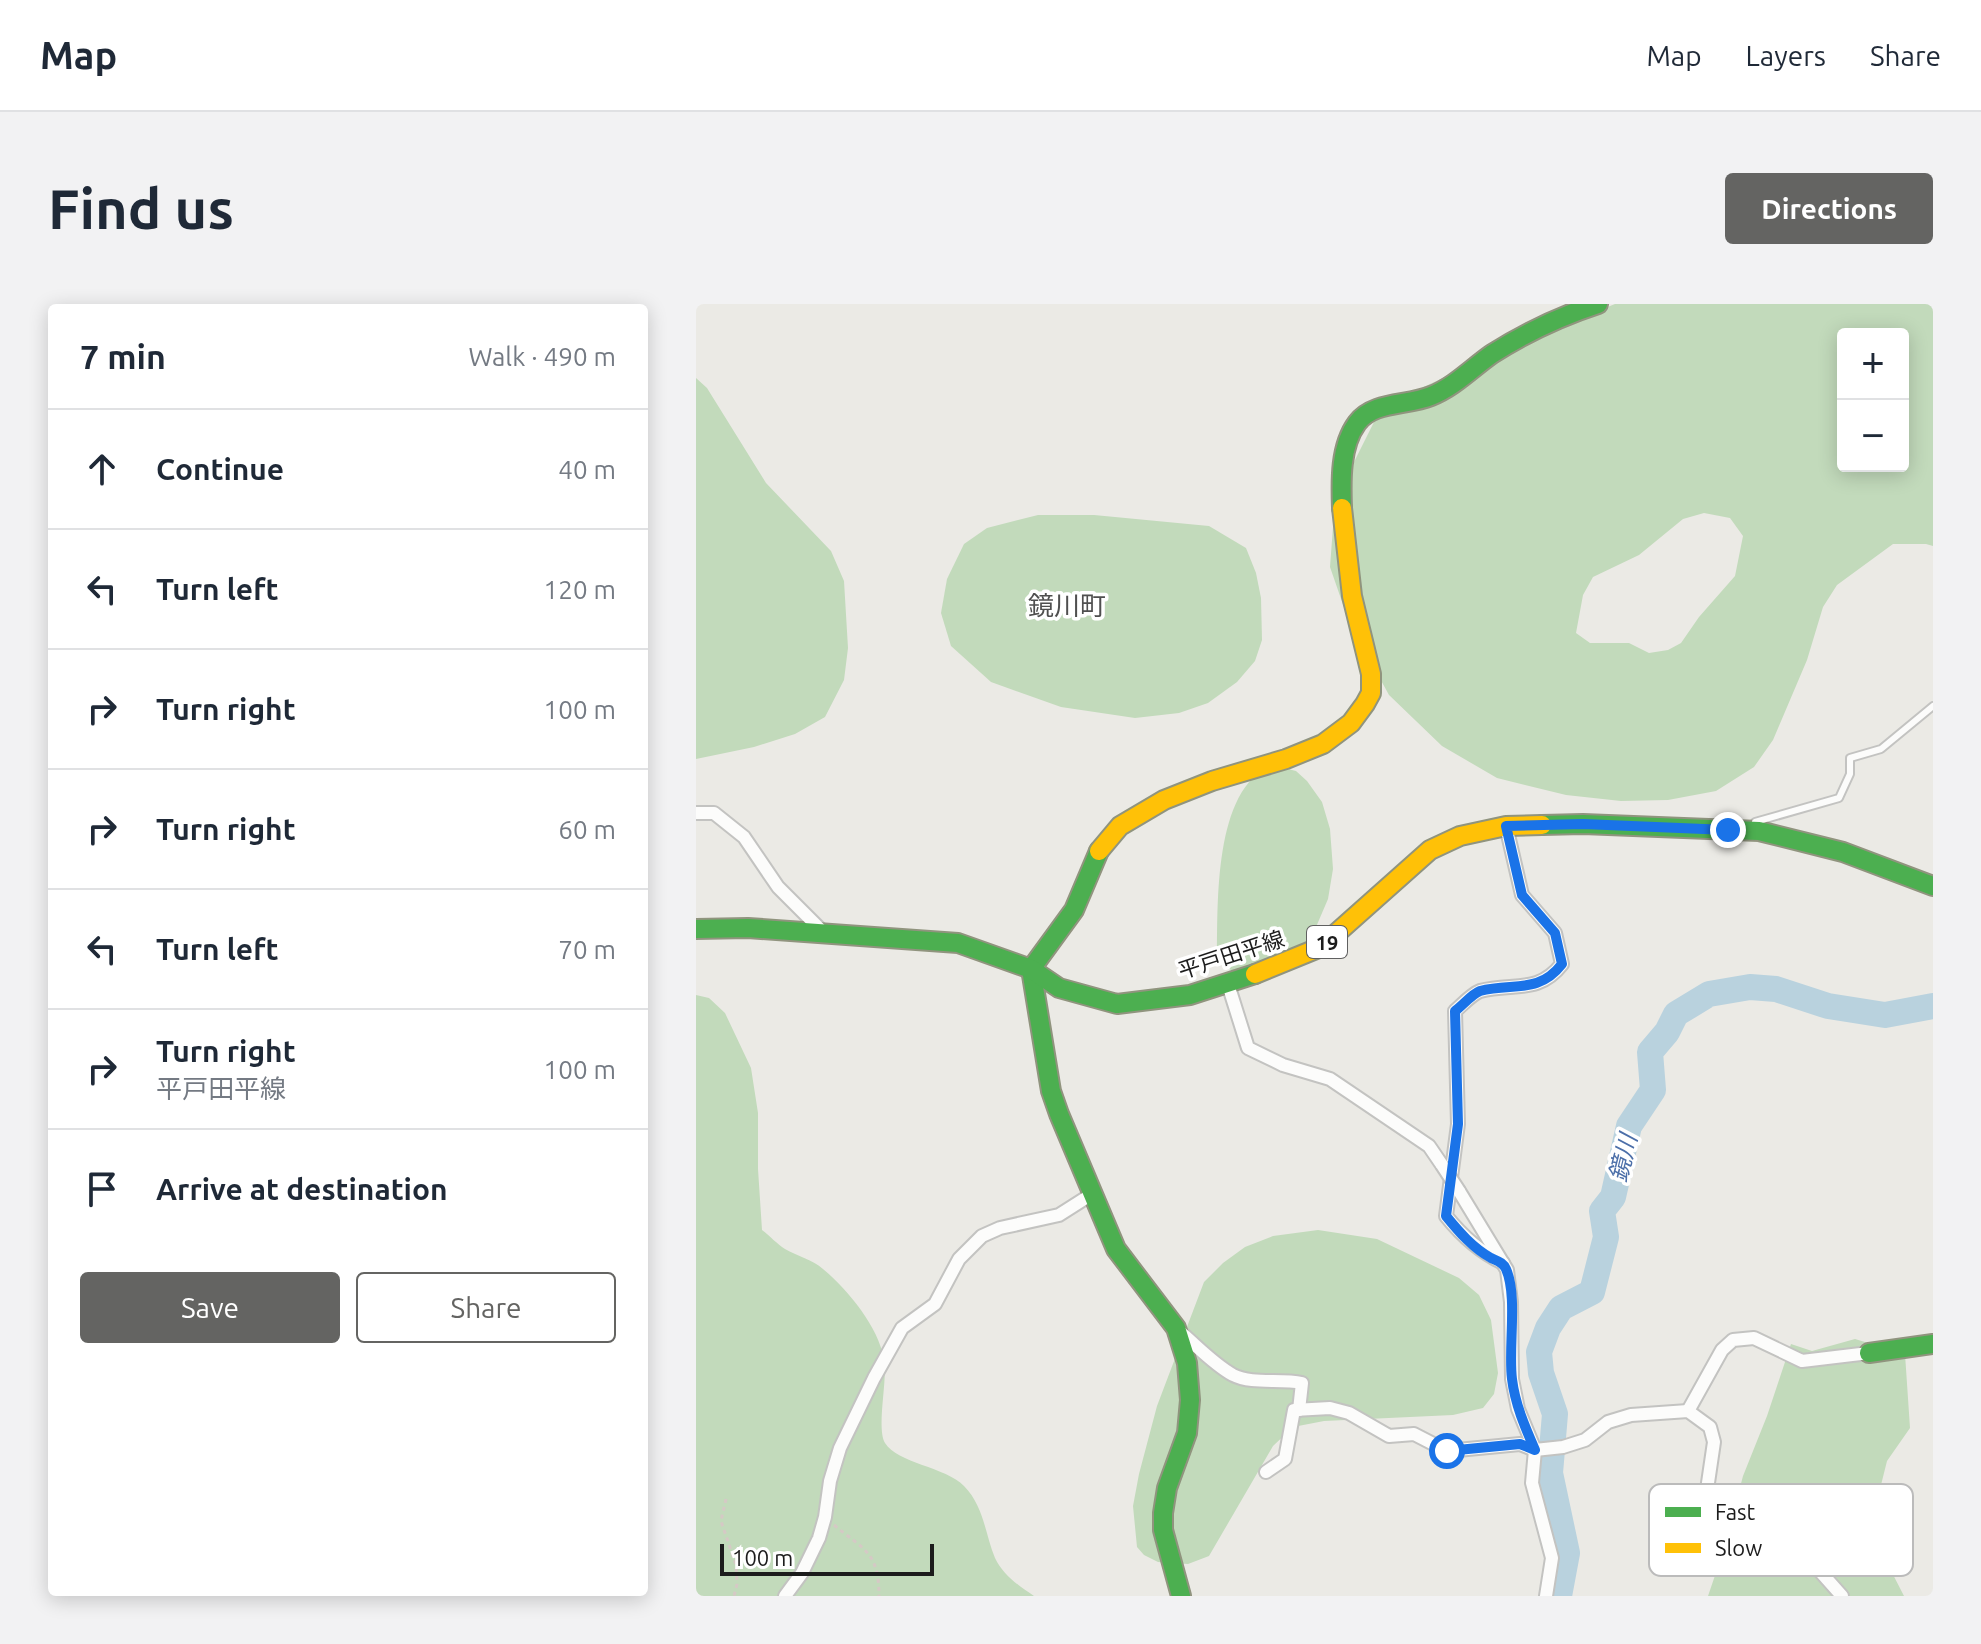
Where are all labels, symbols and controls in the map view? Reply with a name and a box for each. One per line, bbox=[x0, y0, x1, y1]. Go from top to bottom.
text: Map bbox=[40, 34, 117, 76]
text: Map bbox=[1646, 40, 1702, 71]
text: Layers bbox=[1746, 40, 1826, 71]
text: Share bbox=[1870, 40, 1941, 71]
button: Directions bbox=[1725, 173, 1933, 244]
text: Find us bbox=[48, 177, 234, 240]
map controls bbox=[1837, 328, 1909, 472]
button: + bbox=[1837, 328, 1909, 400]
text: 7 min bbox=[80, 337, 166, 375]
text: Walk · 490 m bbox=[468, 342, 616, 371]
button: − bbox=[1837, 400, 1909, 472]
icon: ahead bbox=[80, 447, 124, 491]
text: Continue bbox=[156, 452, 284, 486]
text: 40 m bbox=[558, 455, 616, 484]
icon: left bbox=[80, 567, 124, 611]
text: Turn left bbox=[156, 572, 278, 606]
text: 120 m bbox=[544, 575, 616, 604]
district label: 鏡川町 bbox=[1028, 591, 1106, 620]
icon: right bbox=[80, 687, 124, 731]
text: Turn right bbox=[156, 692, 296, 726]
text: 100 m bbox=[544, 695, 616, 724]
icon: right bbox=[80, 807, 124, 851]
text: Turn right bbox=[156, 812, 296, 846]
route end bbox=[1710, 812, 1746, 848]
text: 60 m bbox=[558, 815, 616, 844]
street label: 平戸田平線 bbox=[1175, 925, 1287, 983]
road number: 19 bbox=[1307, 926, 1347, 958]
icon: left bbox=[80, 927, 124, 971]
text: Turn left bbox=[156, 932, 278, 966]
text: 70 m bbox=[558, 935, 616, 964]
text: Turn right bbox=[156, 1034, 296, 1068]
icon: right bbox=[80, 1047, 124, 1091]
text: 100 m bbox=[544, 1055, 616, 1084]
text: 平戸田平線 bbox=[156, 1074, 286, 1103]
water label: 鏡川 bbox=[1604, 1129, 1643, 1185]
icon: arrive bbox=[80, 1167, 124, 1211]
text: Arrive at destination bbox=[156, 1172, 448, 1206]
button: Save bbox=[80, 1272, 340, 1343]
button: Share bbox=[356, 1272, 616, 1343]
route start bbox=[1429, 1433, 1465, 1469]
legend bbox=[1649, 1484, 1913, 1576]
text: Fast bbox=[1715, 1499, 1756, 1524]
text: Slow bbox=[1715, 1535, 1762, 1560]
scale bar bbox=[720, 1540, 934, 1576]
text: 100 m bbox=[732, 1545, 793, 1570]

